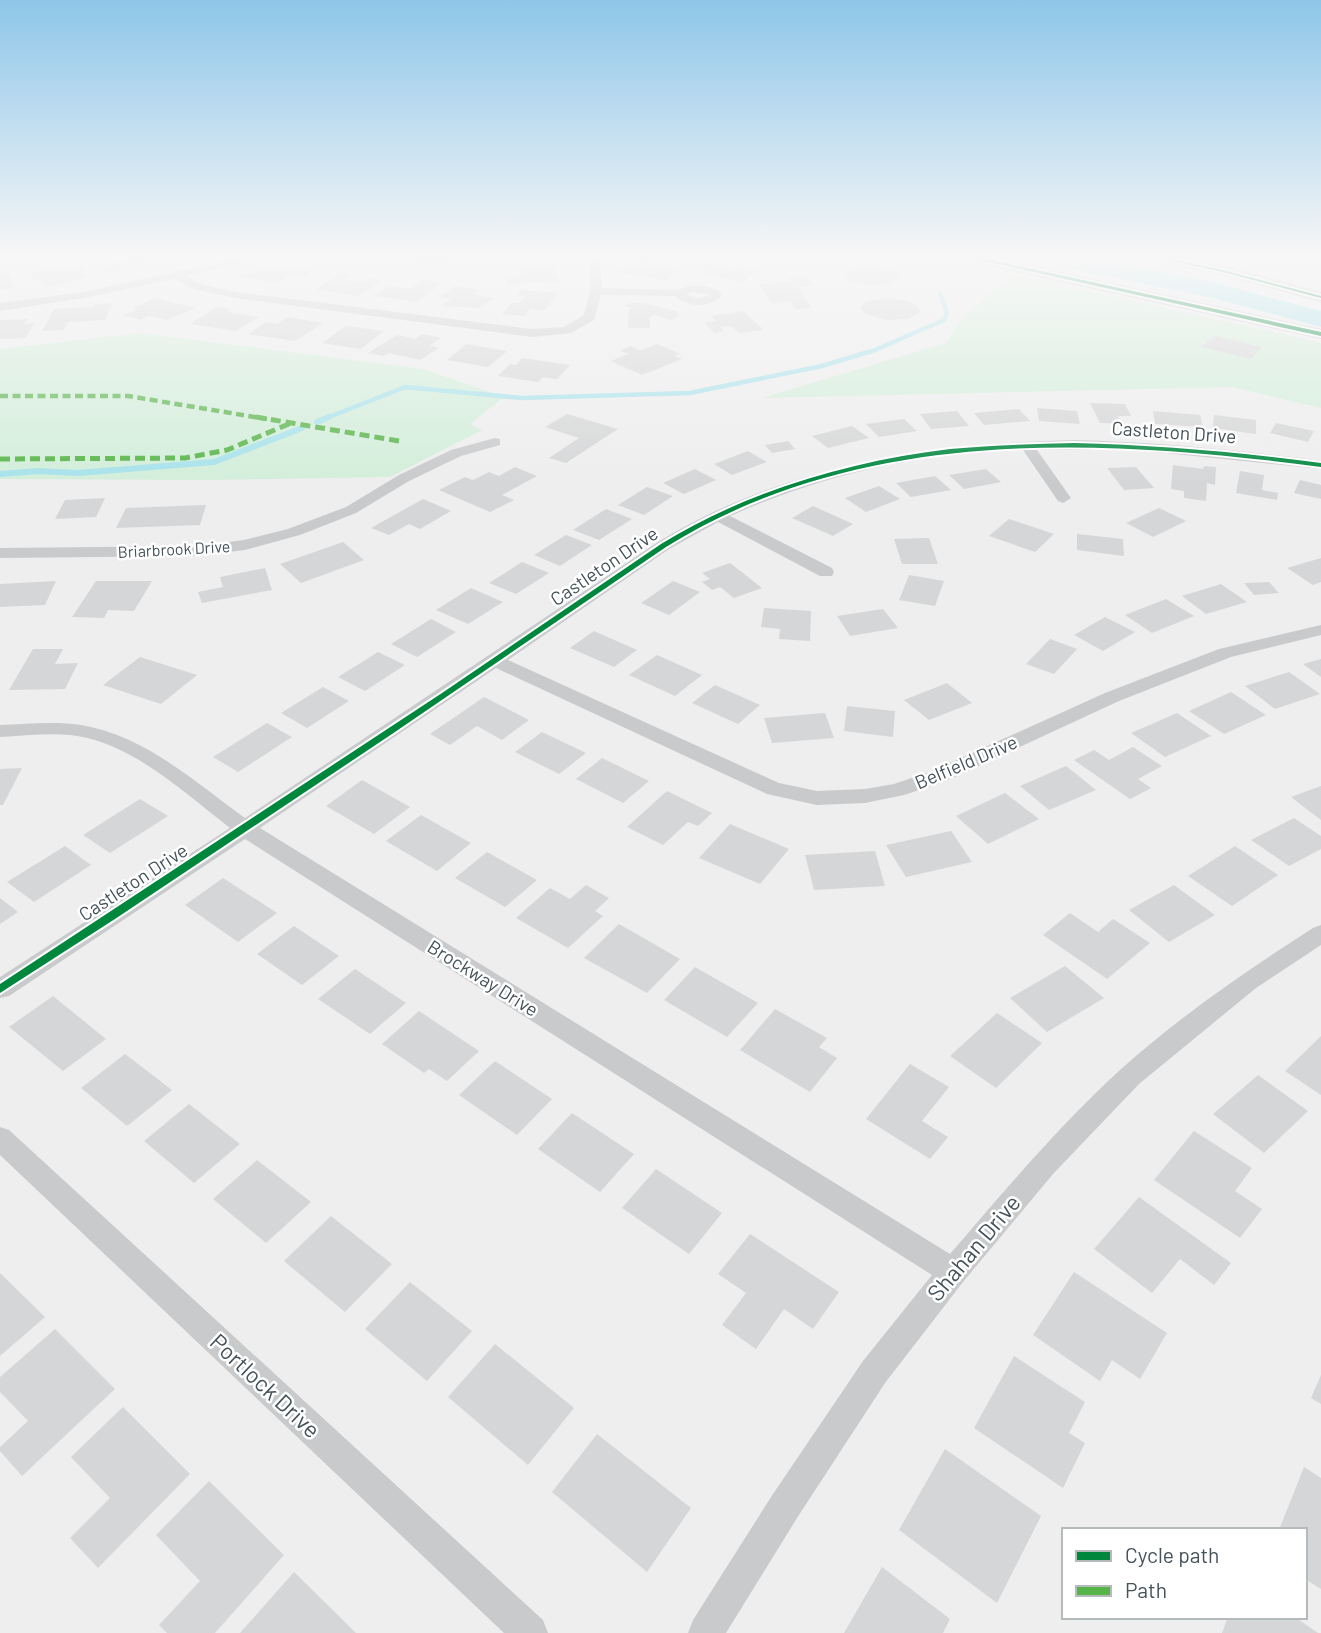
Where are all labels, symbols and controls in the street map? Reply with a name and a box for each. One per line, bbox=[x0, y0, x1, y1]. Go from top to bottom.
street label: Castleton Drive bbox=[1111, 416, 1237, 447]
street label: Castleton Drive bbox=[546, 521, 662, 610]
street label: Briarbrook Drive bbox=[117, 536, 231, 561]
street label: Belfield Drive bbox=[911, 730, 1020, 793]
street label: Castleton Drive bbox=[74, 838, 191, 925]
street label: Brockway Drive bbox=[424, 934, 543, 1021]
street label: Shahan Drive bbox=[921, 1189, 1026, 1306]
street label: Portlock Drive bbox=[205, 1327, 326, 1443]
legend bbox=[1062, 1528, 1307, 1619]
text: Cycle path bbox=[1125, 1542, 1219, 1567]
text: Path bbox=[1125, 1577, 1167, 1602]

